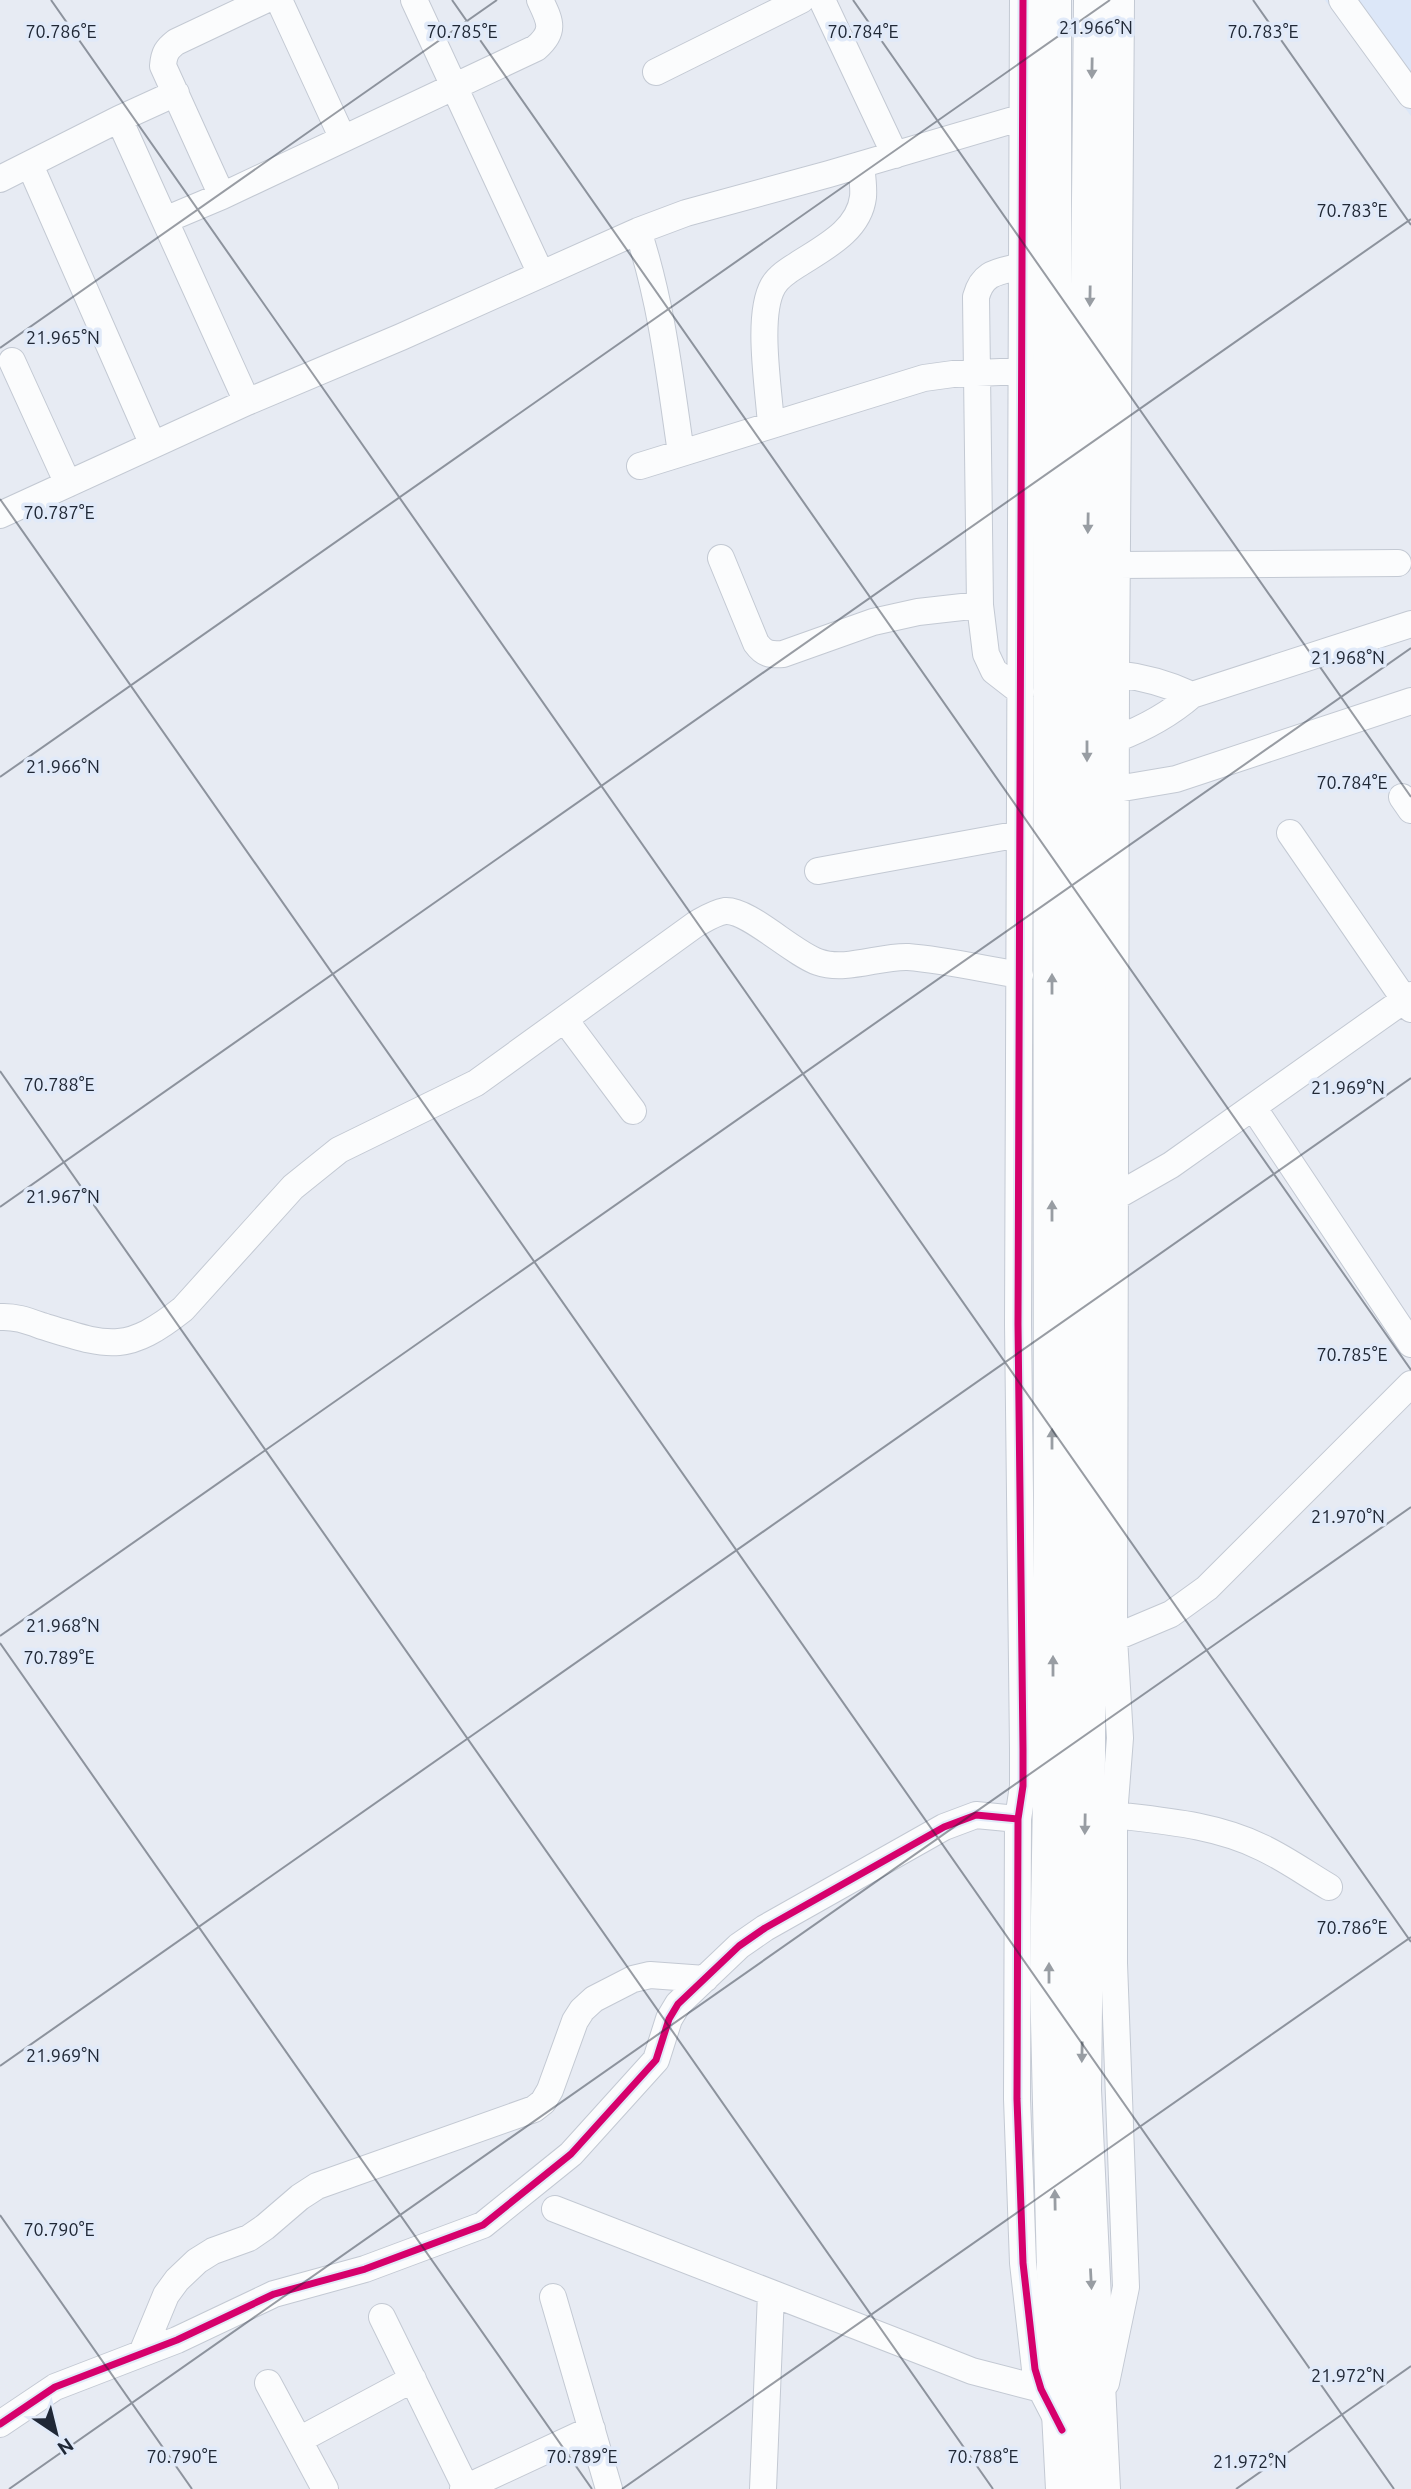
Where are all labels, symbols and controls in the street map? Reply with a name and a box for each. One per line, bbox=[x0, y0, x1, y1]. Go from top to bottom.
text: 21.966°N bbox=[1059, 17, 1133, 37]
text: 70.786°E bbox=[25, 21, 97, 41]
text: 70.785°E bbox=[426, 21, 498, 41]
text: 70.784°E bbox=[827, 21, 899, 41]
text: 70.783°E bbox=[1227, 21, 1299, 41]
one-way arrow bbox=[1086, 57, 1098, 79]
text: 70.783°E bbox=[1316, 200, 1388, 220]
one-way arrow bbox=[1084, 285, 1096, 307]
text: 21.965°N bbox=[26, 327, 100, 347]
text: 70.787°E bbox=[23, 502, 95, 522]
one-way arrow bbox=[1082, 512, 1094, 534]
text: 21.968°N bbox=[1311, 647, 1385, 667]
one-way arrow bbox=[1081, 740, 1093, 762]
text: 21.966°N bbox=[26, 756, 100, 776]
text: 70.784°E bbox=[1316, 772, 1388, 792]
one-way arrow bbox=[1046, 973, 1058, 995]
text: 70.788°E bbox=[23, 1074, 95, 1094]
text: 21.969°N bbox=[1311, 1077, 1385, 1097]
text: 21.967°N bbox=[26, 1186, 100, 1206]
one-way arrow bbox=[1046, 1200, 1058, 1222]
text: 70.785°E bbox=[1316, 1344, 1388, 1364]
one-way arrow bbox=[1046, 1428, 1058, 1450]
text: 21.970°N bbox=[1311, 1506, 1385, 1526]
text: 21.968°N bbox=[26, 1615, 100, 1635]
text: 70.789°E bbox=[23, 1647, 95, 1667]
one-way arrow bbox=[1047, 1655, 1059, 1677]
one-way arrow bbox=[1079, 1813, 1091, 1835]
text: 70.786°E bbox=[1316, 1917, 1388, 1937]
one-way arrow bbox=[1043, 1962, 1055, 1984]
one-way arrow bbox=[1077, 2041, 1088, 2063]
text: 21.969°N bbox=[26, 2045, 100, 2065]
one-way arrow bbox=[1049, 2189, 1060, 2211]
text: 70.790°E bbox=[23, 2219, 95, 2239]
one-way arrow bbox=[1086, 2268, 1097, 2290]
text: 21.972°N bbox=[1311, 2365, 1385, 2385]
north arrow bbox=[21, 2398, 91, 2468]
text: N bbox=[54, 2434, 78, 2460]
text: 70.790°E bbox=[146, 2446, 218, 2466]
text: 70.789°E bbox=[546, 2446, 618, 2466]
text: 70.788°E bbox=[947, 2446, 1019, 2466]
text: 21.972°N bbox=[1213, 2451, 1287, 2471]

